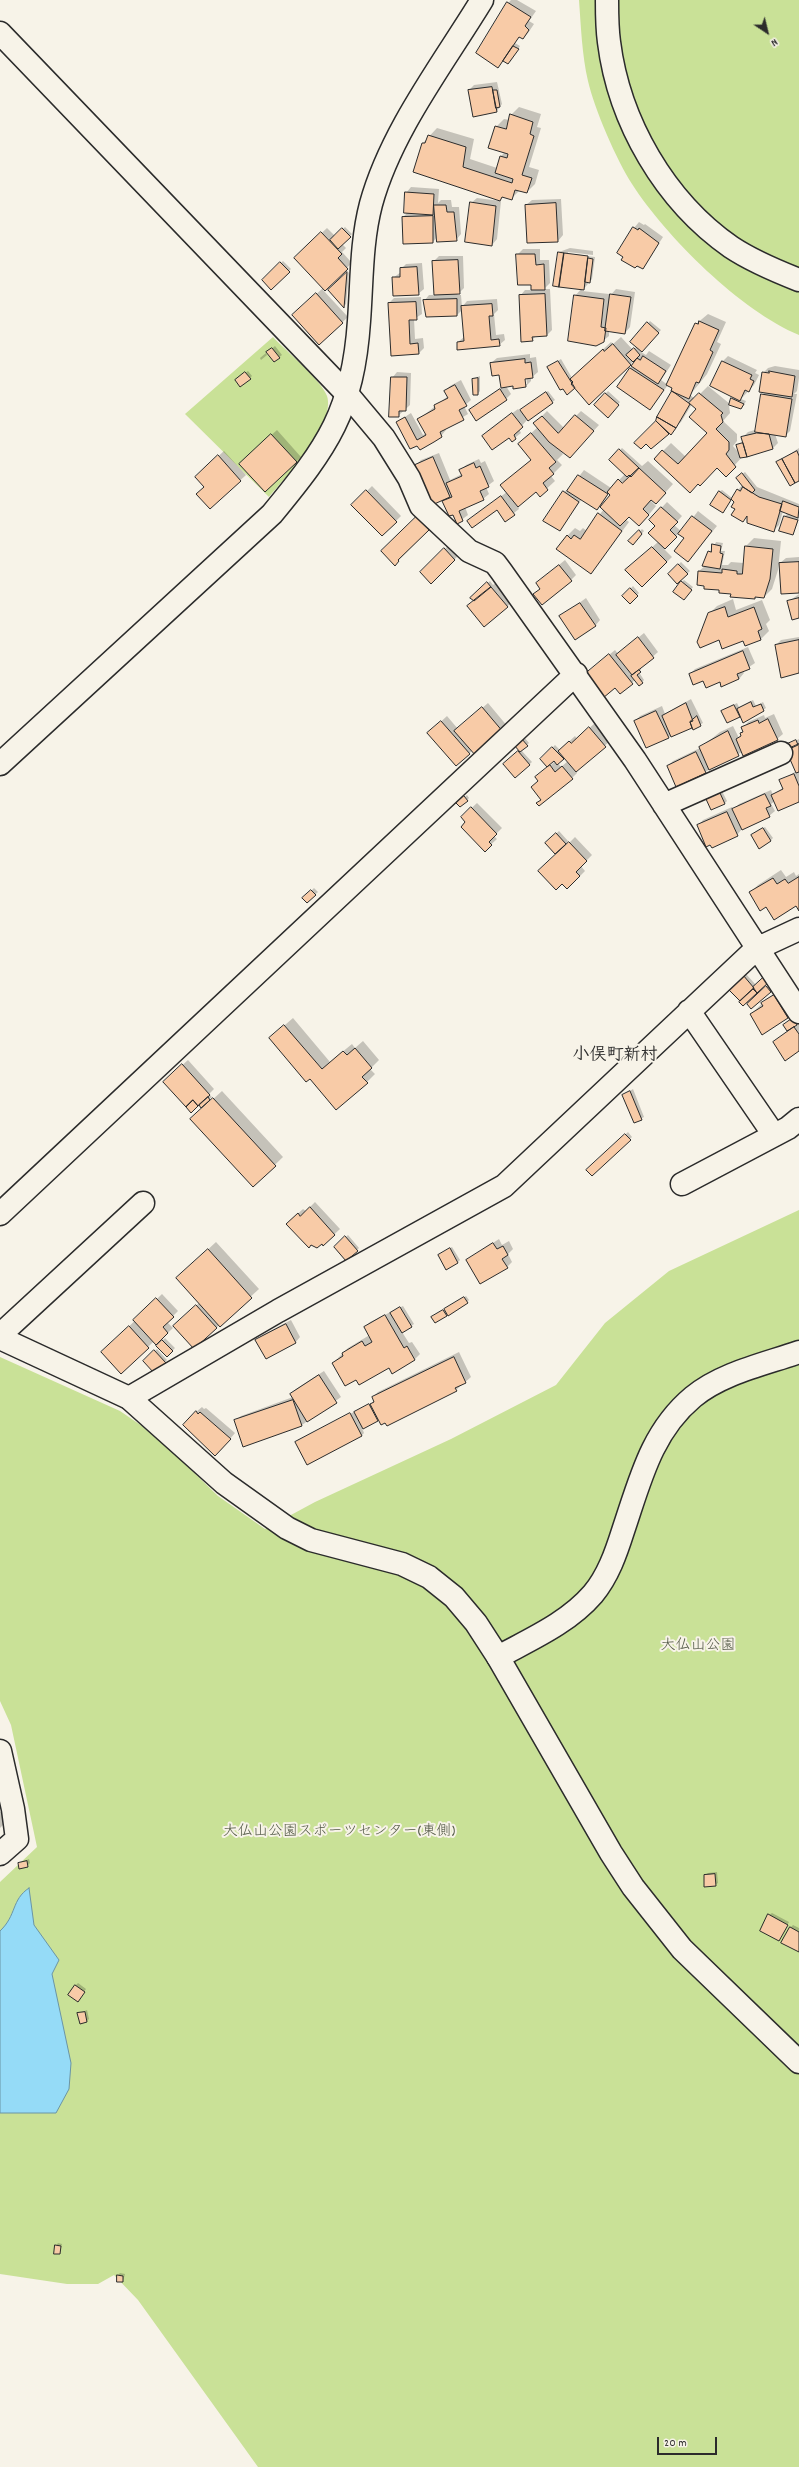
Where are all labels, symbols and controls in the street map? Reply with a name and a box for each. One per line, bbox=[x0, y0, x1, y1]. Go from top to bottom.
north arrow bbox=[747, 12, 787, 52]
text: N bbox=[767, 34, 781, 50]
district label: 小俣町新村 bbox=[573, 1047, 657, 1067]
park label: 大仏山公園 bbox=[661, 1638, 735, 1656]
park label: 大仏山公園スポーツセンター(東側) bbox=[223, 1824, 455, 1842]
scale bar bbox=[659, 2429, 719, 2455]
text: 20 m bbox=[664, 2435, 687, 2452]

